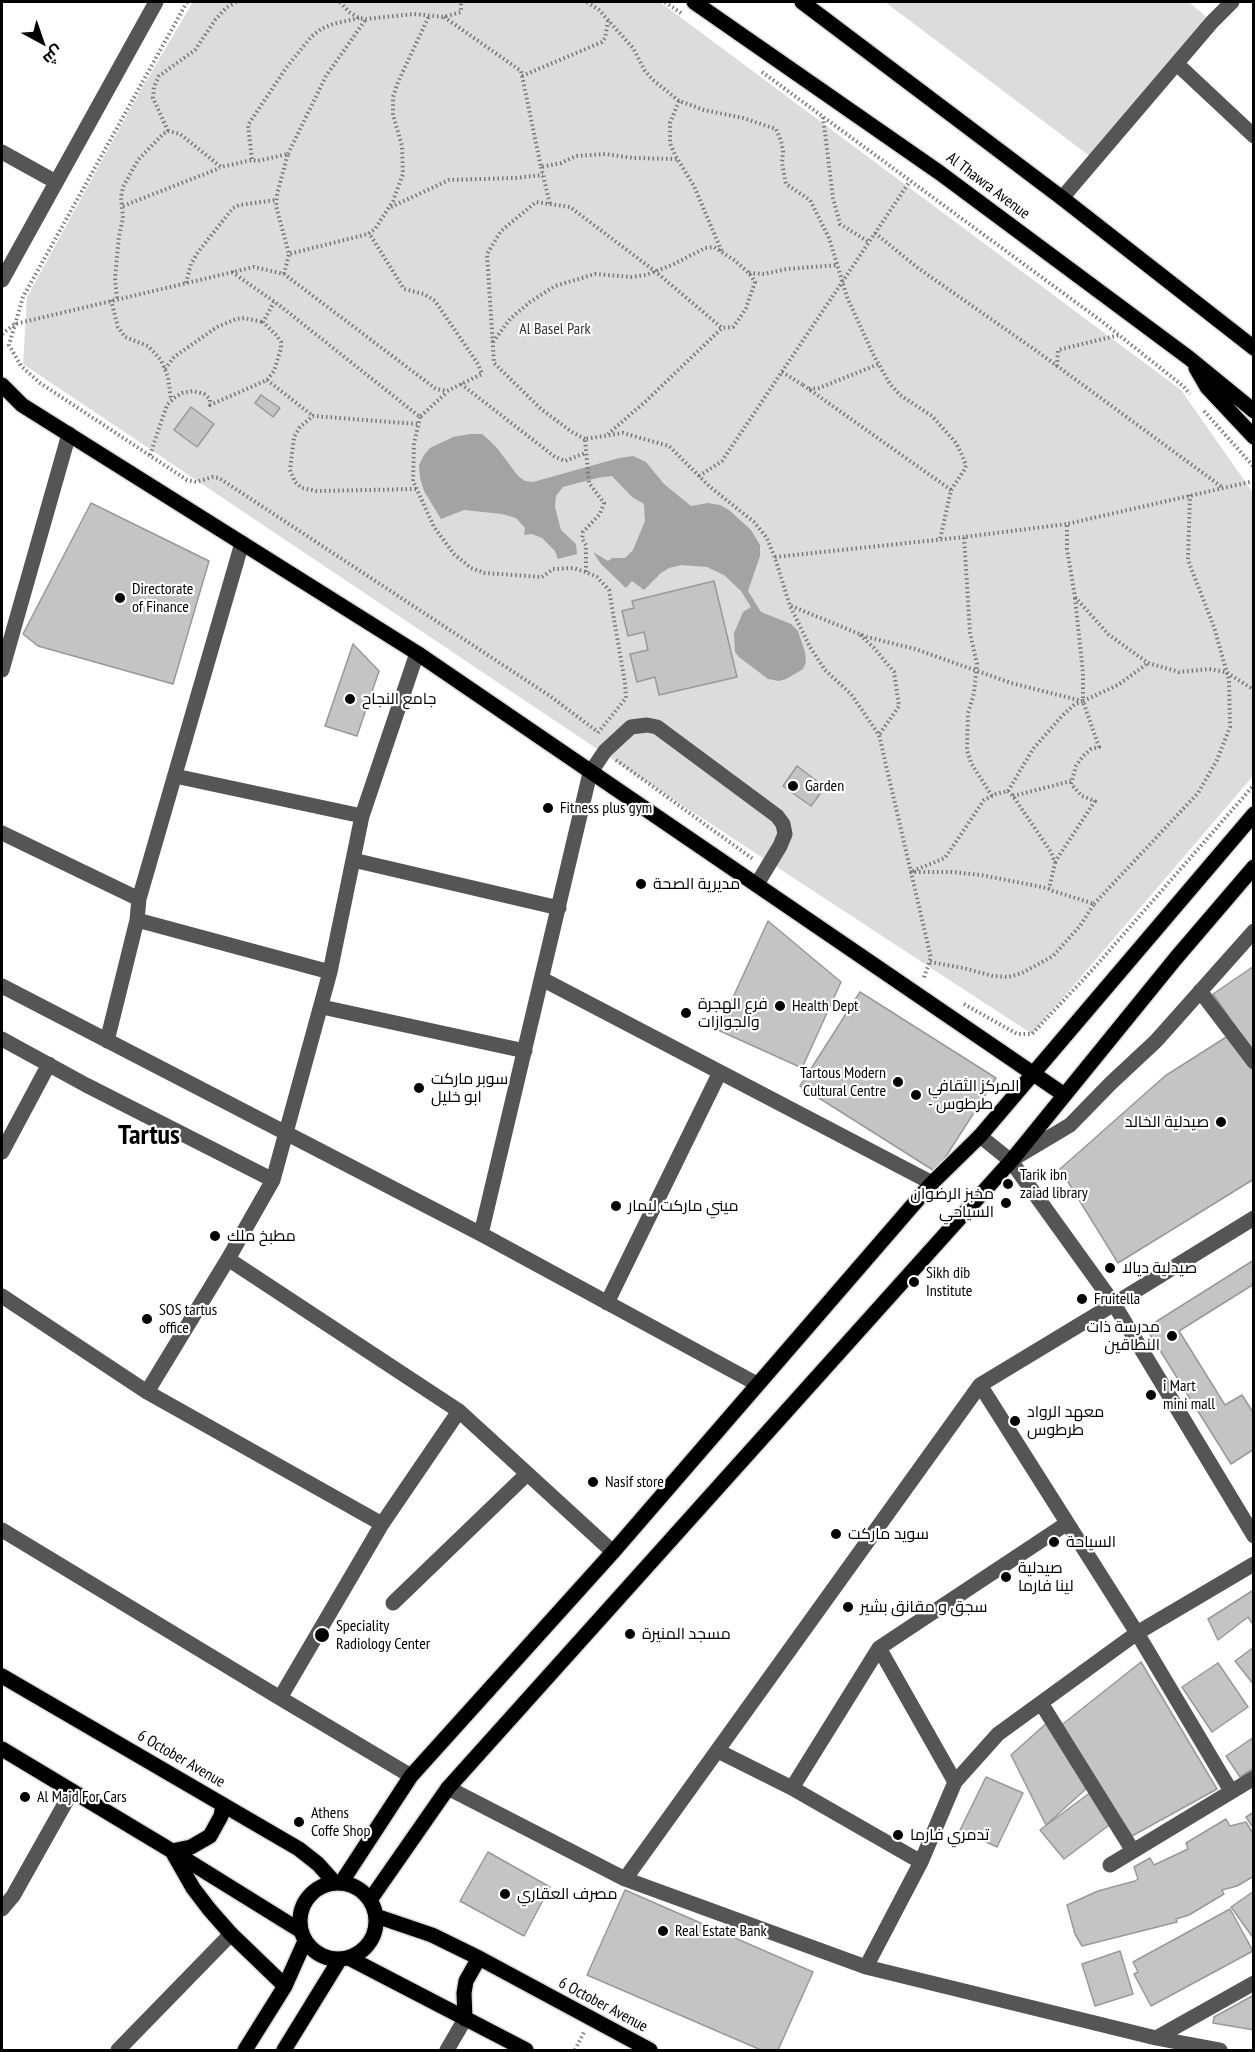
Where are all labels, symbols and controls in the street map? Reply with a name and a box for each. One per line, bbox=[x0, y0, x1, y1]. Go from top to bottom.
north arrow bbox=[12, 12, 72, 72]
text: ش bbox=[39, 42, 68, 70]
street label: Al Thawra Avenue bbox=[943, 148, 1033, 224]
park label: Al Basel Park bbox=[519, 319, 591, 339]
place label: Directorate of Finance bbox=[132, 579, 193, 617]
marker: Directorate of Finance bbox=[113, 591, 127, 605]
place label: جامع النجاح bbox=[362, 689, 436, 709]
marker: جامع النجاح bbox=[343, 692, 357, 706]
place label: Garden bbox=[805, 776, 844, 796]
marker: Garden bbox=[786, 779, 800, 793]
place label: Fitness plus gym bbox=[560, 798, 652, 818]
marker: Fitness plus gym bbox=[541, 801, 555, 815]
place label: مديرية الصحة bbox=[653, 874, 740, 894]
marker: مديرية الصحة bbox=[634, 877, 648, 891]
place label: فرع الهجرة والجوازات bbox=[698, 994, 768, 1032]
place label: Health Dept bbox=[792, 996, 859, 1016]
marker: Health Dept bbox=[773, 999, 787, 1013]
marker: فرع الهجرة والجوازات bbox=[679, 1006, 693, 1020]
place label: Tartous Modern Cultural Centre bbox=[800, 1063, 886, 1101]
place label: سوبر ماركت ابو خليل bbox=[431, 1069, 508, 1107]
marker: Tartous Modern Cultural Centre bbox=[891, 1075, 905, 1089]
place label: المركز الثقافي - طرطوس bbox=[928, 1076, 1020, 1114]
marker: سوبر ماركت ابو خليل bbox=[412, 1081, 426, 1095]
marker: المركز الثقافي - طرطوس bbox=[909, 1088, 923, 1102]
place label: صيدلية الخالد bbox=[1125, 1112, 1209, 1132]
marker: صيدلية الخالد bbox=[1214, 1115, 1228, 1129]
district label: Tartus bbox=[118, 1119, 180, 1153]
place label: Tarik ibn zaiad library bbox=[1020, 1165, 1088, 1203]
marker: Tarik ibn zaiad library bbox=[1001, 1177, 1015, 1191]
place label: مخبز الرضوان السياحي bbox=[910, 1184, 994, 1222]
place label: ميني ماركت ليمار bbox=[628, 1196, 739, 1216]
marker: مخبز الرضوان السياحي bbox=[999, 1196, 1013, 1210]
marker: ميني ماركت ليمار bbox=[609, 1199, 623, 1213]
place label: مطبخ ملك bbox=[227, 1226, 296, 1246]
marker: مطبخ ملك bbox=[208, 1229, 222, 1243]
place label: صيدلية ديالا bbox=[1122, 1258, 1197, 1278]
marker: صيدلية ديالا bbox=[1103, 1261, 1117, 1275]
place label: Sikh dib Institute bbox=[926, 1263, 972, 1301]
marker: Sikh dib Institute bbox=[907, 1275, 921, 1289]
place label: Fruitella bbox=[1094, 1289, 1140, 1309]
marker: Fruitella bbox=[1075, 1292, 1089, 1306]
place label: SOS tartus office bbox=[159, 1300, 217, 1338]
marker: SOS tartus office bbox=[140, 1312, 154, 1326]
place label: مدرسة ذات النطاقين bbox=[1086, 1317, 1160, 1355]
marker: مدرسة ذات النطاقين bbox=[1165, 1329, 1179, 1343]
place label: i Mart mini mall bbox=[1163, 1376, 1215, 1414]
marker: i Mart mini mall bbox=[1144, 1388, 1158, 1402]
place label: معهد الرواد طرطوس bbox=[1027, 1402, 1104, 1440]
marker: معهد الرواد طرطوس bbox=[1008, 1414, 1022, 1428]
place label: Nasif store bbox=[605, 1472, 664, 1492]
marker: Nasif store bbox=[586, 1475, 600, 1489]
place label: سويد ماركت bbox=[848, 1524, 929, 1544]
marker: سويد ماركت bbox=[829, 1527, 843, 1541]
place label: السياحة bbox=[1066, 1532, 1116, 1552]
marker: السياحة bbox=[1047, 1535, 1061, 1549]
place label: صيدلية لينا فارما bbox=[1018, 1558, 1074, 1596]
marker: صيدلية لينا فارما bbox=[999, 1570, 1013, 1584]
place label: سجق و مقانق بشير bbox=[860, 1597, 987, 1617]
marker: سجق و مقانق بشير bbox=[841, 1600, 855, 1614]
place label: Speciality Radiology Center bbox=[336, 1616, 430, 1654]
place label: مسجد المنيرة bbox=[642, 1624, 731, 1644]
marker: Speciality Radiology Center bbox=[313, 1626, 331, 1644]
marker: مسجد المنيرة bbox=[623, 1627, 637, 1641]
street label: 6 October Avenue bbox=[134, 1726, 228, 1792]
place label: Al Majd For Cars bbox=[37, 1787, 127, 1807]
marker: Al Majd For Cars bbox=[18, 1790, 32, 1804]
place label: Athens Coffe Shop bbox=[311, 1803, 370, 1841]
marker: Athens Coffe Shop bbox=[292, 1815, 306, 1829]
place label: تدمري فارما bbox=[910, 1825, 989, 1845]
marker: تدمري فارما bbox=[891, 1828, 905, 1842]
place label: مصرف العقاري bbox=[517, 1884, 617, 1904]
marker: مصرف العقاري bbox=[498, 1887, 512, 1901]
place label: Real Estate Bank bbox=[675, 1921, 767, 1941]
marker: Real Estate Bank bbox=[656, 1924, 670, 1938]
street label: 6 October Avenue bbox=[555, 1974, 651, 2036]

